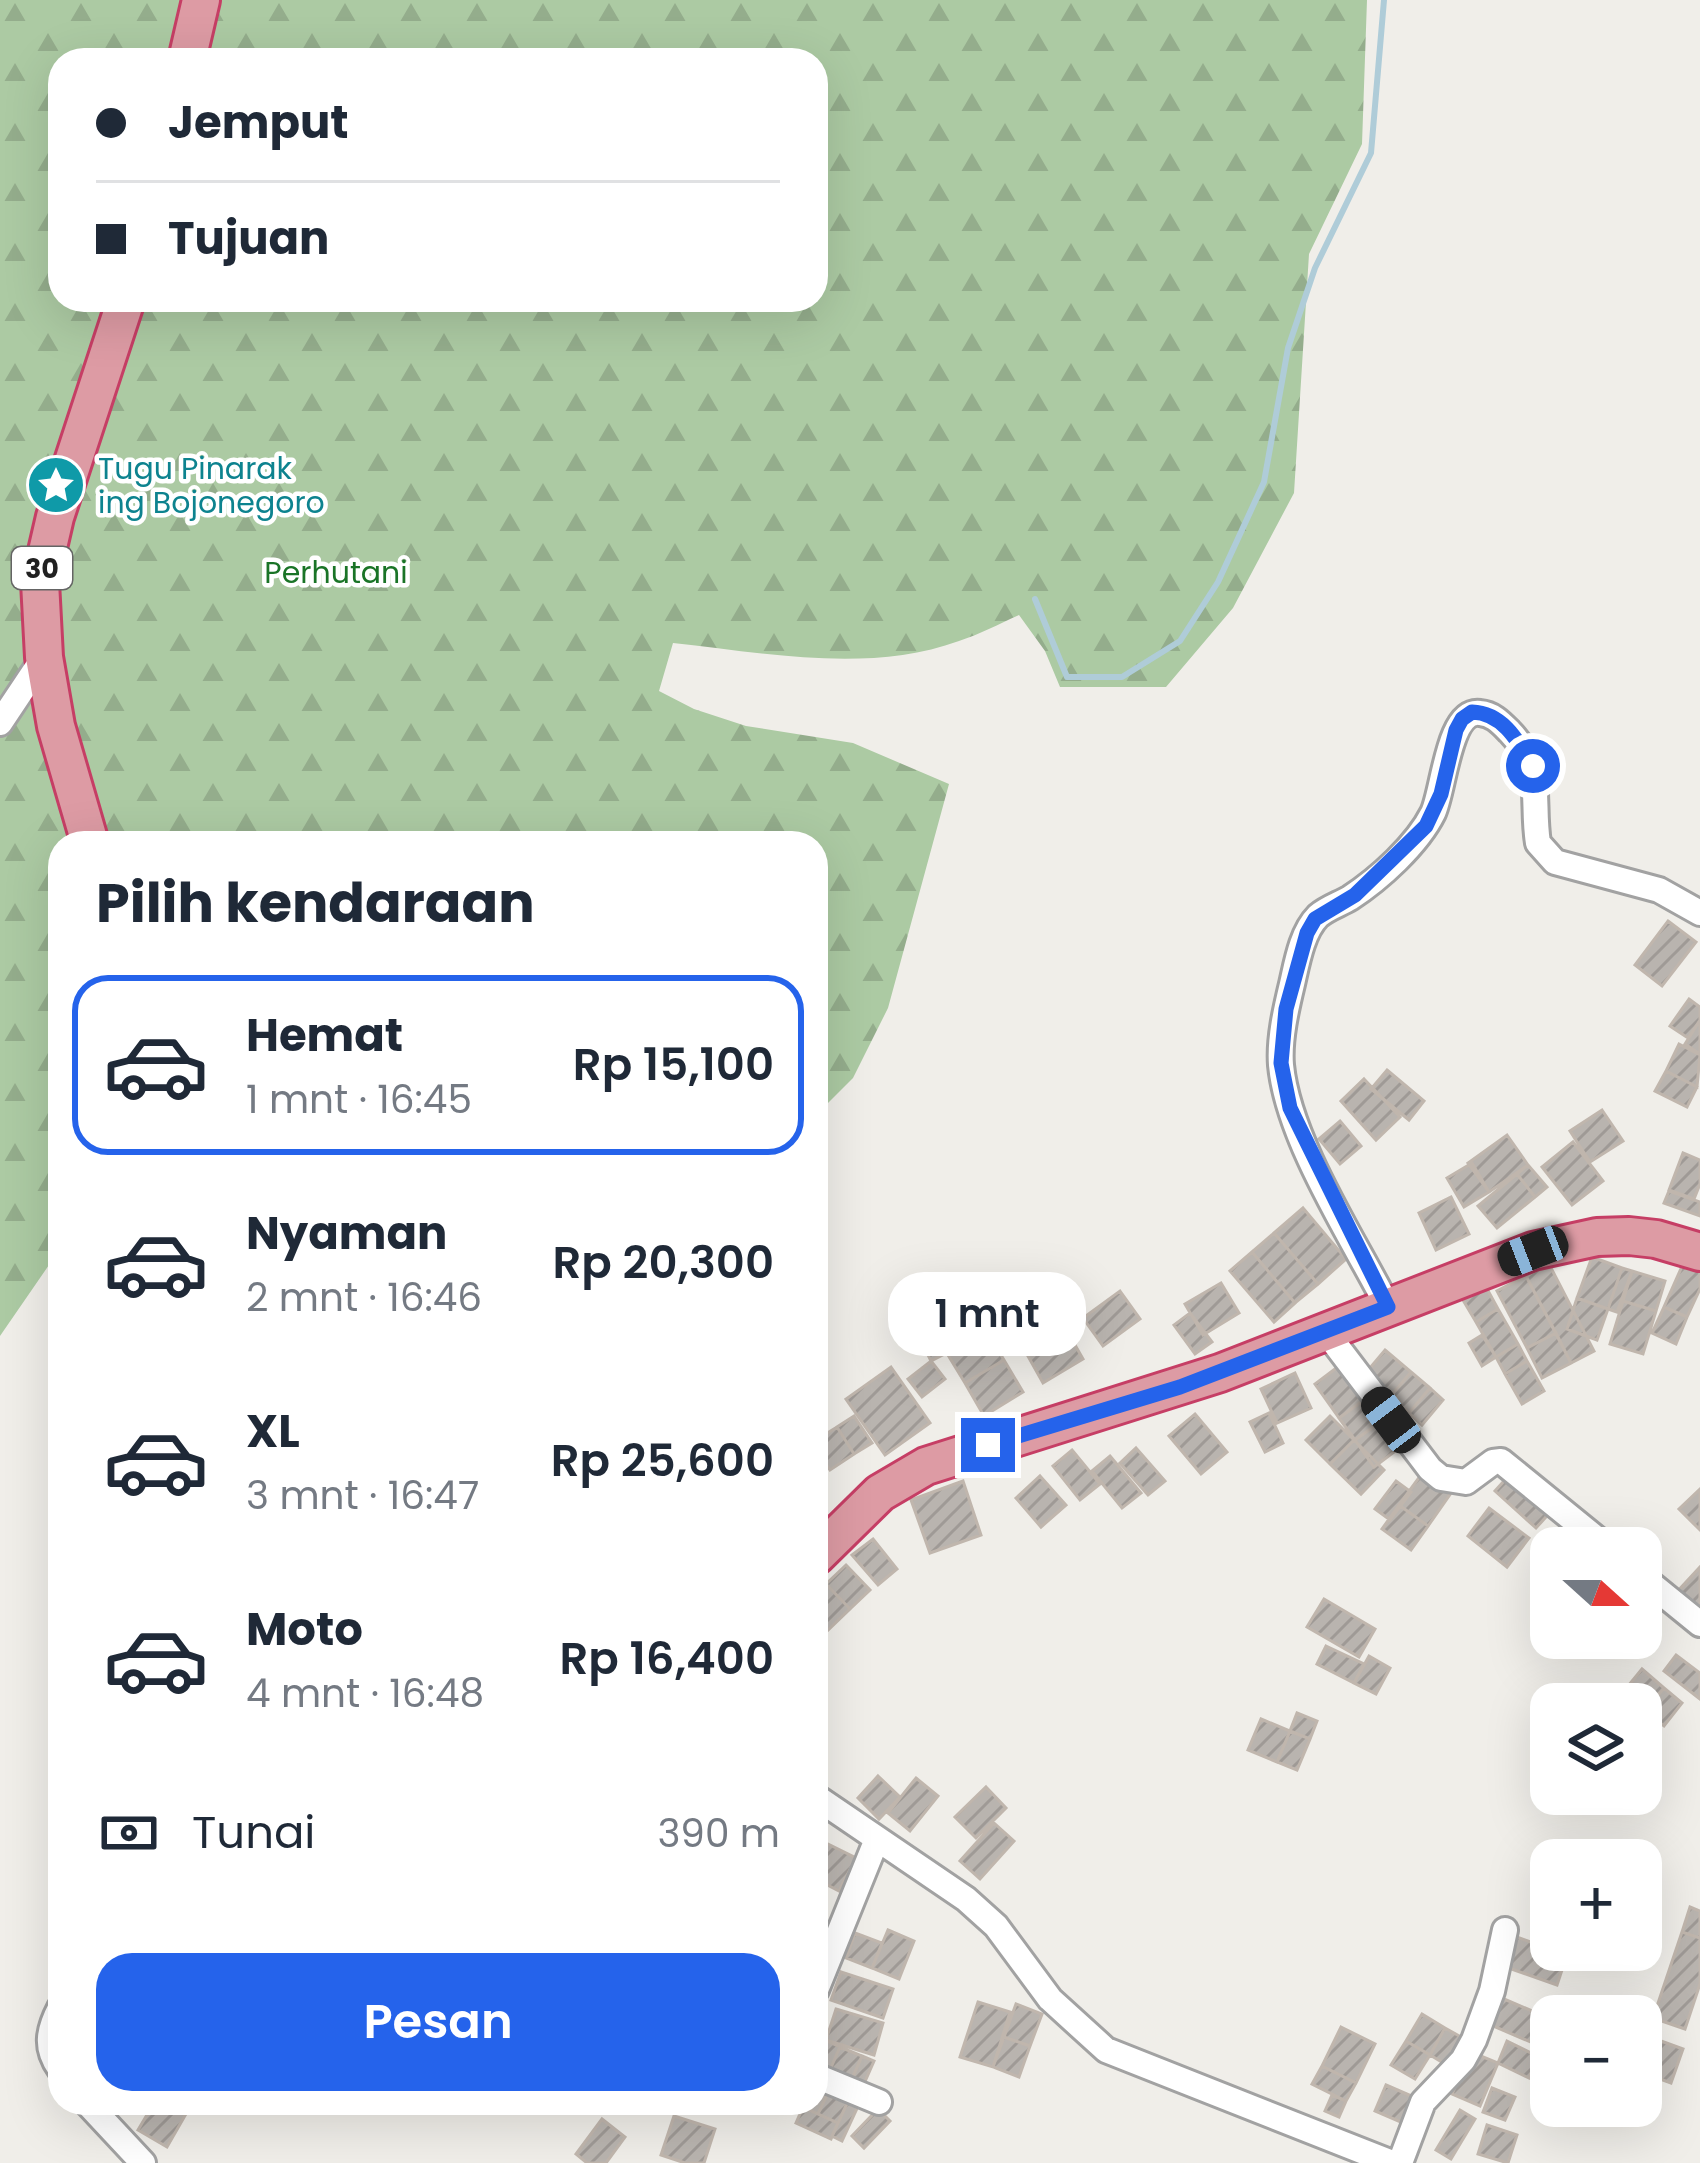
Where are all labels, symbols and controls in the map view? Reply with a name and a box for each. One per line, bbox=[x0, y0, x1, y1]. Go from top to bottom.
text: Jemput bbox=[168, 91, 349, 154]
text: Tujuan bbox=[168, 207, 329, 270]
place label: Tugu Pinarak ing Bojonegoro bbox=[98, 447, 325, 524]
place icon: Tugu Pinarak ing Bojonegoro bbox=[25, 454, 87, 516]
road number: 30 bbox=[12, 547, 72, 589]
park label: Perhutani bbox=[264, 551, 408, 594]
route start bbox=[1506, 739, 1560, 793]
text: Pilih kendaraan bbox=[96, 865, 535, 941]
text: Hemat bbox=[246, 1004, 403, 1067]
icon: car bbox=[102, 1011, 210, 1119]
text: Rp 15,100 bbox=[573, 1033, 774, 1096]
text: 1 mnt · 16:45 bbox=[246, 1072, 472, 1127]
text: Nyaman bbox=[246, 1202, 447, 1265]
icon: car bbox=[102, 1209, 210, 1317]
car bbox=[1493, 1221, 1573, 1281]
text: Rp 20,300 bbox=[553, 1231, 774, 1294]
text: 2 mnt · 16:46 bbox=[246, 1270, 482, 1325]
callout: 1 mnt bbox=[889, 1271, 1087, 1355]
text: 1 mnt bbox=[934, 1286, 1040, 1341]
car bbox=[1355, 1380, 1427, 1460]
text: XL bbox=[246, 1400, 300, 1463]
icon: car bbox=[102, 1407, 210, 1515]
route end bbox=[961, 1418, 1015, 1472]
text: Rp 25,600 bbox=[551, 1429, 774, 1492]
text: 3 mnt · 16:47 bbox=[246, 1468, 479, 1523]
north arrow bbox=[1530, 1527, 1662, 1659]
map controls bbox=[1530, 1527, 1662, 2127]
text: Moto bbox=[246, 1598, 363, 1661]
icon: car bbox=[102, 1605, 210, 1713]
text: Rp 16,400 bbox=[560, 1627, 774, 1690]
text: 4 mnt · 16:48 bbox=[246, 1666, 484, 1721]
button: layers bbox=[1530, 1683, 1662, 1815]
icon: cash bbox=[96, 1800, 162, 1866]
text: Tunai bbox=[192, 1801, 315, 1864]
text: 390 m bbox=[657, 1806, 780, 1861]
button: + bbox=[1530, 1839, 1662, 1971]
button: Pesan bbox=[96, 1953, 780, 2091]
button: − bbox=[1530, 1995, 1662, 2127]

